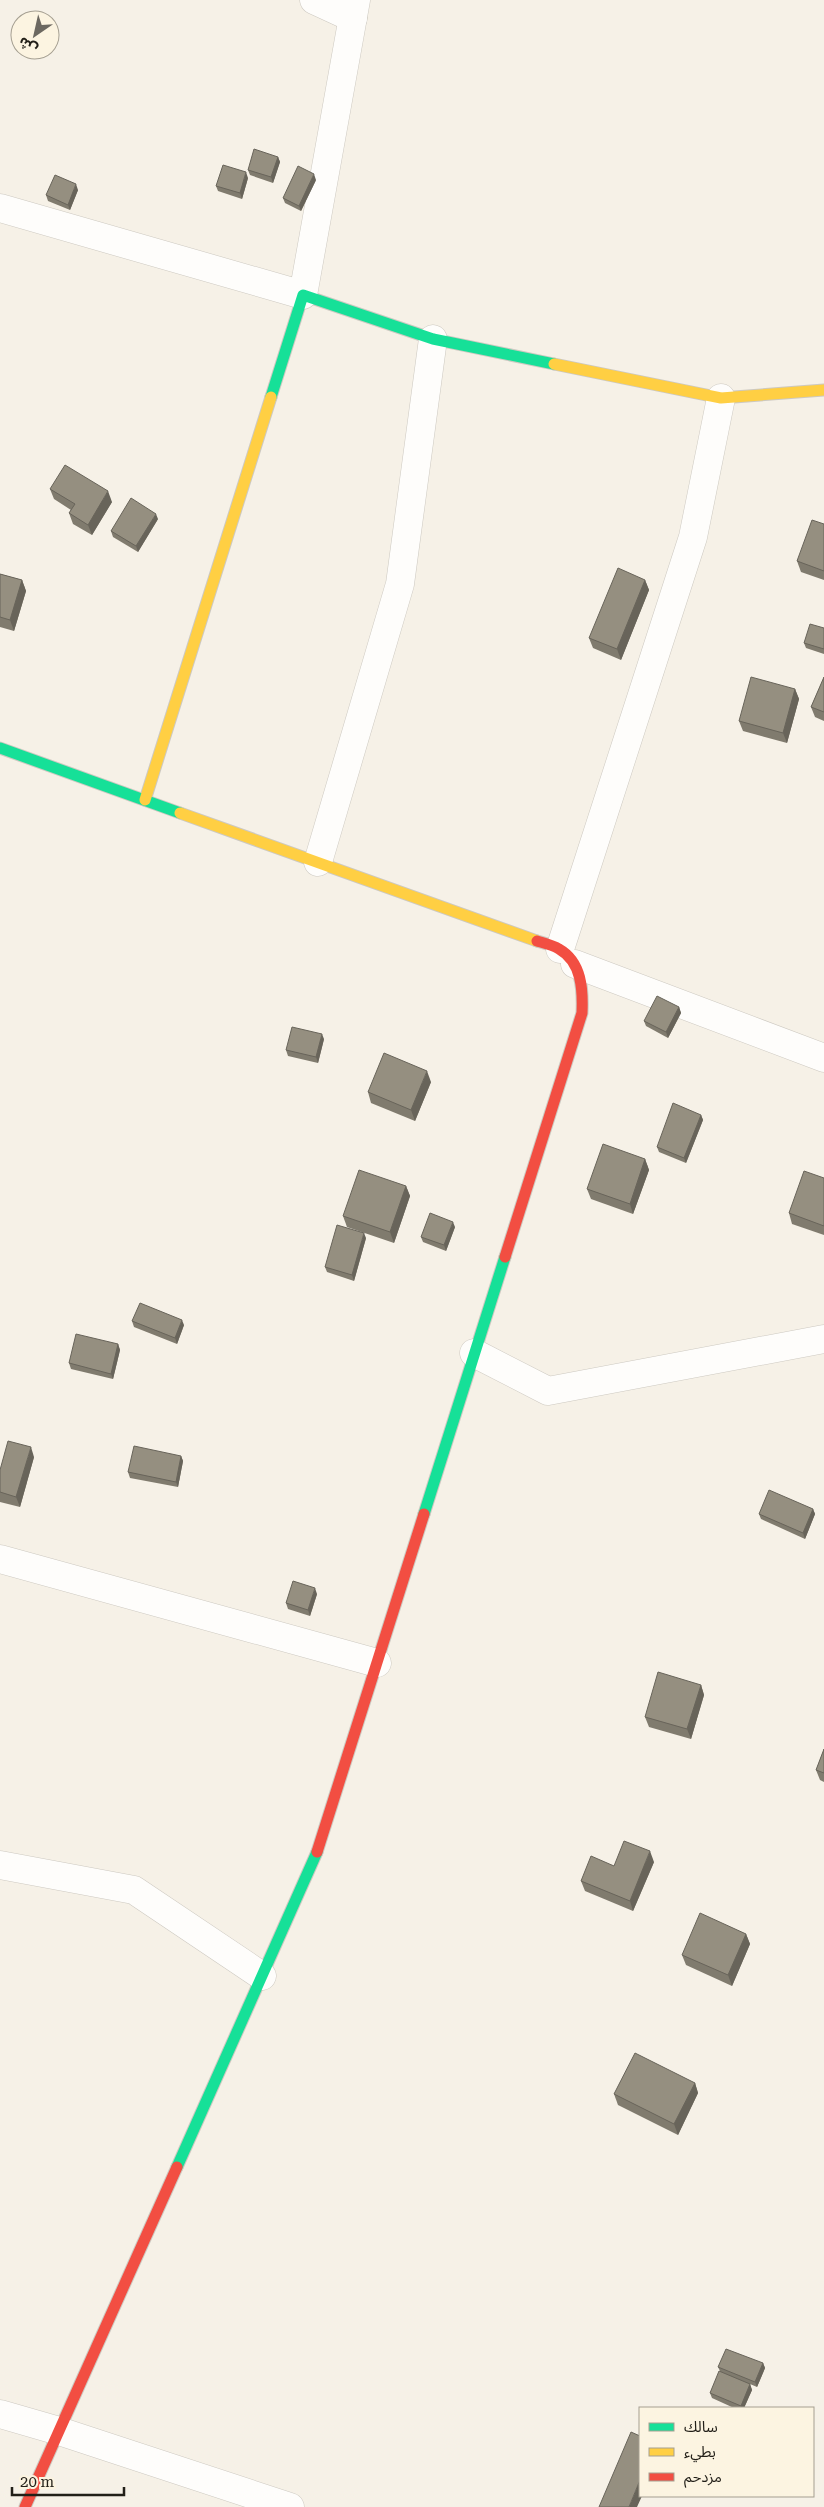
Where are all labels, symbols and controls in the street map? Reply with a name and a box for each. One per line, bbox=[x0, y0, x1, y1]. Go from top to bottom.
north arrow bbox=[10, 10, 60, 60]
text: ش bbox=[15, 34, 40, 58]
legend bbox=[639, 2407, 814, 2497]
text: سالك bbox=[684, 2418, 718, 2436]
text: بطيء bbox=[684, 2443, 716, 2463]
scale bar bbox=[12, 2464, 125, 2496]
text: مزدحم bbox=[684, 2468, 722, 2488]
text: 20 m bbox=[20, 2473, 55, 2491]

